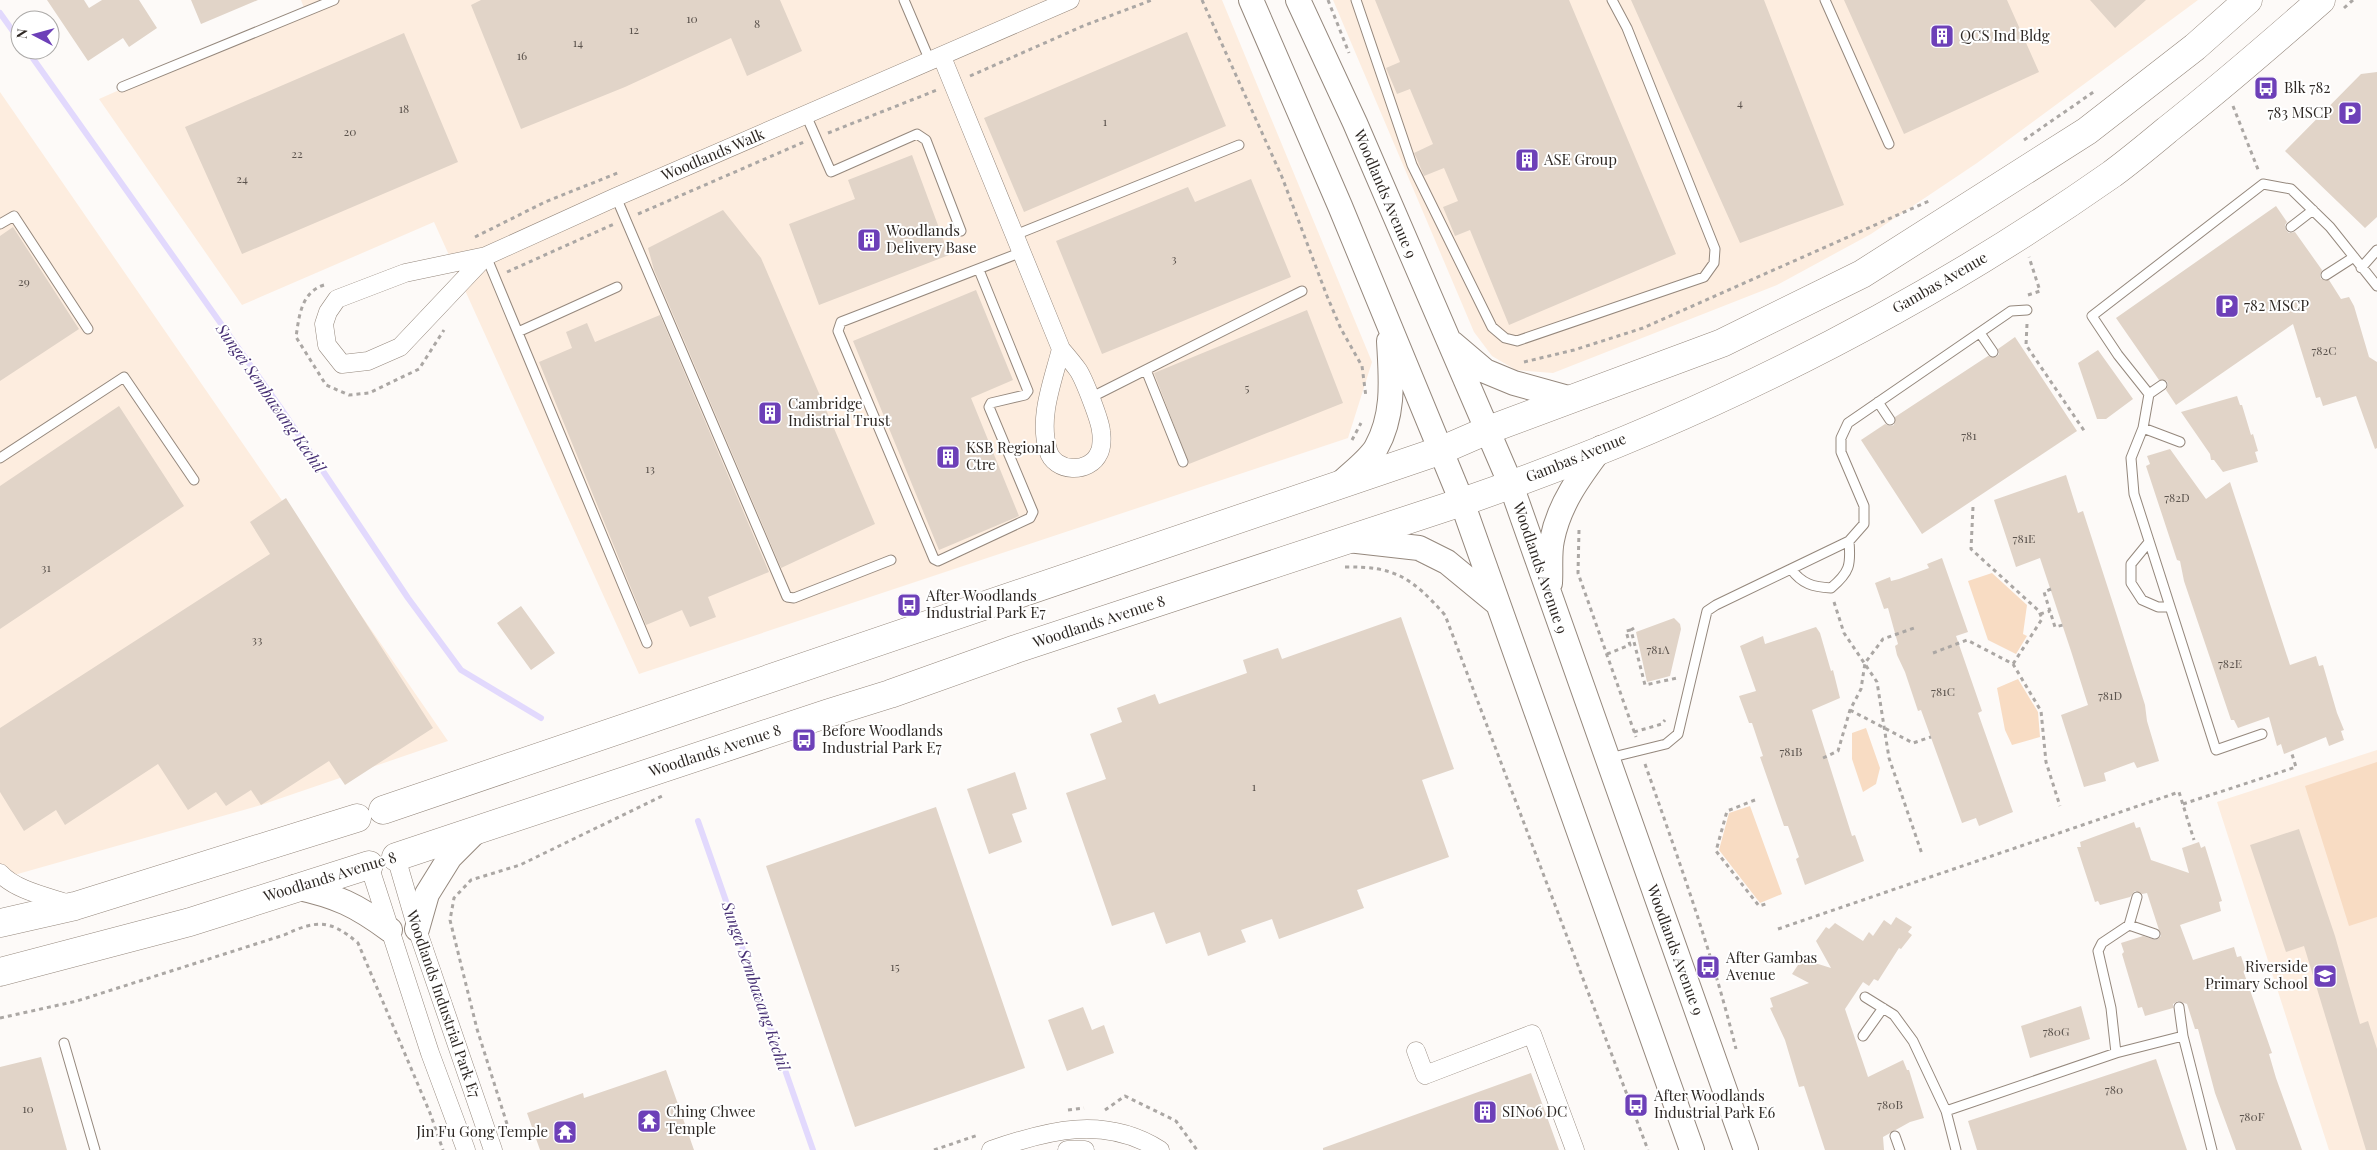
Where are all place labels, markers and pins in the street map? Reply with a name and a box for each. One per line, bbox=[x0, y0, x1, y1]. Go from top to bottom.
building icon: QCS Ind Bldg bbox=[1929, 23, 1955, 49]
place label: QCS Ind Bldg bbox=[1960, 25, 2050, 45]
bus stop icon: Blk 782 bbox=[2253, 75, 2279, 101]
place label: Blk 782 bbox=[2284, 77, 2330, 97]
parking icon: 783 MSCP bbox=[2337, 100, 2363, 126]
place label: 783 MSCP bbox=[2268, 102, 2332, 122]
building icon: ASE Group bbox=[1514, 147, 1540, 173]
place label: ASE Group bbox=[1543, 149, 1617, 169]
place label: Woodlands Delivery Base bbox=[885, 220, 977, 257]
building icon: Woodlands Delivery Base bbox=[856, 227, 882, 253]
parking icon: 782 MSCP bbox=[2214, 293, 2240, 319]
place label: 782 MSCP bbox=[2244, 295, 2309, 315]
place label: Cambridge Indistrial Trust bbox=[788, 393, 891, 430]
building icon: Cambridge Indistrial Trust bbox=[757, 400, 783, 426]
place label: KSB Regional Ctre bbox=[966, 437, 1056, 474]
building icon: KSB Regional Ctre bbox=[935, 444, 961, 470]
place label: After Woodlands Industrial Park E7 bbox=[925, 585, 1046, 622]
bus stop icon: After Woodlands Industrial Park E7 bbox=[896, 592, 922, 618]
place label: Before Woodlands Industrial Park E7 bbox=[822, 720, 943, 757]
bus stop icon: Before Woodlands Industrial Park E7 bbox=[791, 727, 817, 753]
place label: After Gambas Avenue bbox=[1725, 947, 1817, 984]
bus stop icon: After Gambas Avenue bbox=[1695, 954, 1721, 980]
place label: Riverside Primary School bbox=[2205, 956, 2308, 993]
school or university icon: Riverside Primary School bbox=[2312, 963, 2338, 989]
place label: After Woodlands Industrial Park E6 bbox=[1653, 1085, 1776, 1122]
bus stop icon: After Woodlands Industrial Park E6 bbox=[1623, 1092, 1649, 1118]
building icon: SIN06 DC bbox=[1472, 1099, 1498, 1125]
place label: Ching Chwee Temple bbox=[666, 1101, 756, 1138]
place label: SIN06 DC bbox=[1502, 1101, 1567, 1121]
temple icon: Ching Chwee Temple bbox=[636, 1108, 662, 1134]
temple icon: Jin Fu Gong Temple bbox=[552, 1119, 578, 1145]
place label: Jin Fu Gong Temple bbox=[415, 1121, 548, 1141]

